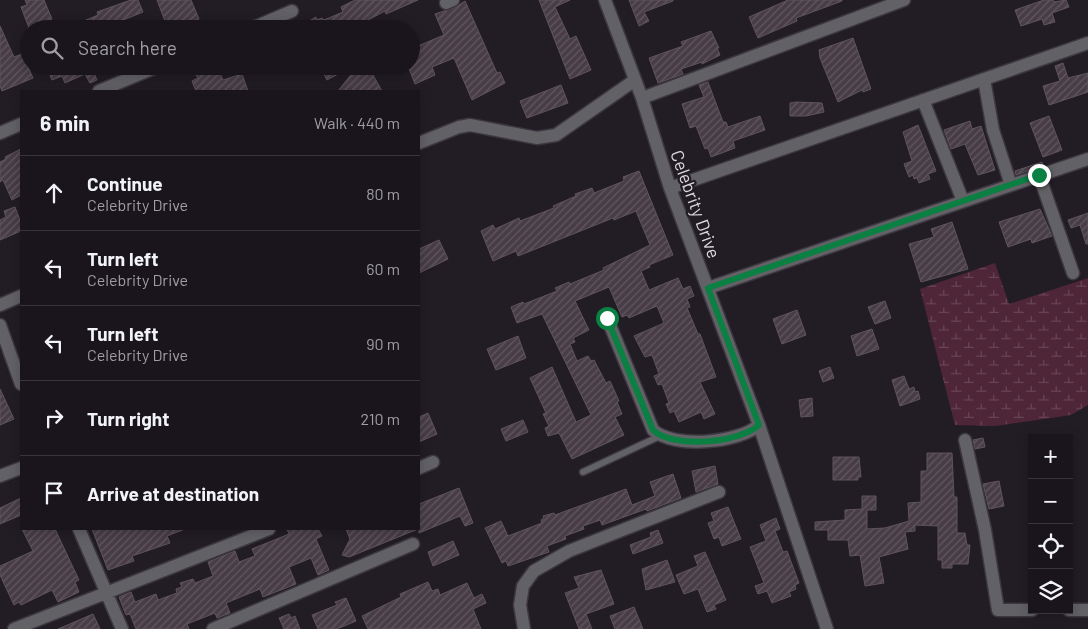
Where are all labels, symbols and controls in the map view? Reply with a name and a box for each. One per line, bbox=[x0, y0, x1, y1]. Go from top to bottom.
search box bbox=[20, 20, 420, 75]
icon: search bbox=[38, 34, 66, 62]
text: Search here bbox=[78, 36, 177, 59]
text: 6 min bbox=[40, 110, 90, 135]
text: Walk · 440 m bbox=[314, 113, 400, 132]
street label: Celebrity Drive bbox=[666, 147, 726, 261]
route end bbox=[1028, 164, 1051, 187]
text: Continue bbox=[87, 172, 163, 195]
icon: ahead bbox=[40, 179, 68, 207]
text: 80 m bbox=[366, 184, 400, 203]
text: Celebrity Drive bbox=[87, 195, 188, 214]
text: Turn left bbox=[87, 247, 158, 270]
icon: left bbox=[40, 254, 68, 282]
text: 60 m bbox=[366, 259, 400, 278]
text: Celebrity Drive bbox=[87, 270, 188, 289]
route start bbox=[596, 307, 619, 330]
text: Turn left bbox=[87, 322, 158, 345]
icon: left bbox=[40, 329, 68, 357]
text: 90 m bbox=[366, 334, 400, 353]
text: Celebrity Drive bbox=[87, 345, 188, 364]
icon: right bbox=[40, 404, 68, 432]
text: Turn right bbox=[87, 407, 169, 430]
text: 210 m bbox=[361, 409, 400, 428]
map controls bbox=[1028, 434, 1073, 614]
button: + bbox=[1028, 434, 1073, 479]
icon: arrive bbox=[40, 479, 68, 507]
button: − bbox=[1028, 479, 1073, 524]
text: Arrive at destination bbox=[87, 482, 259, 505]
button: locate bbox=[1028, 524, 1073, 569]
button: layers bbox=[1028, 569, 1073, 614]

